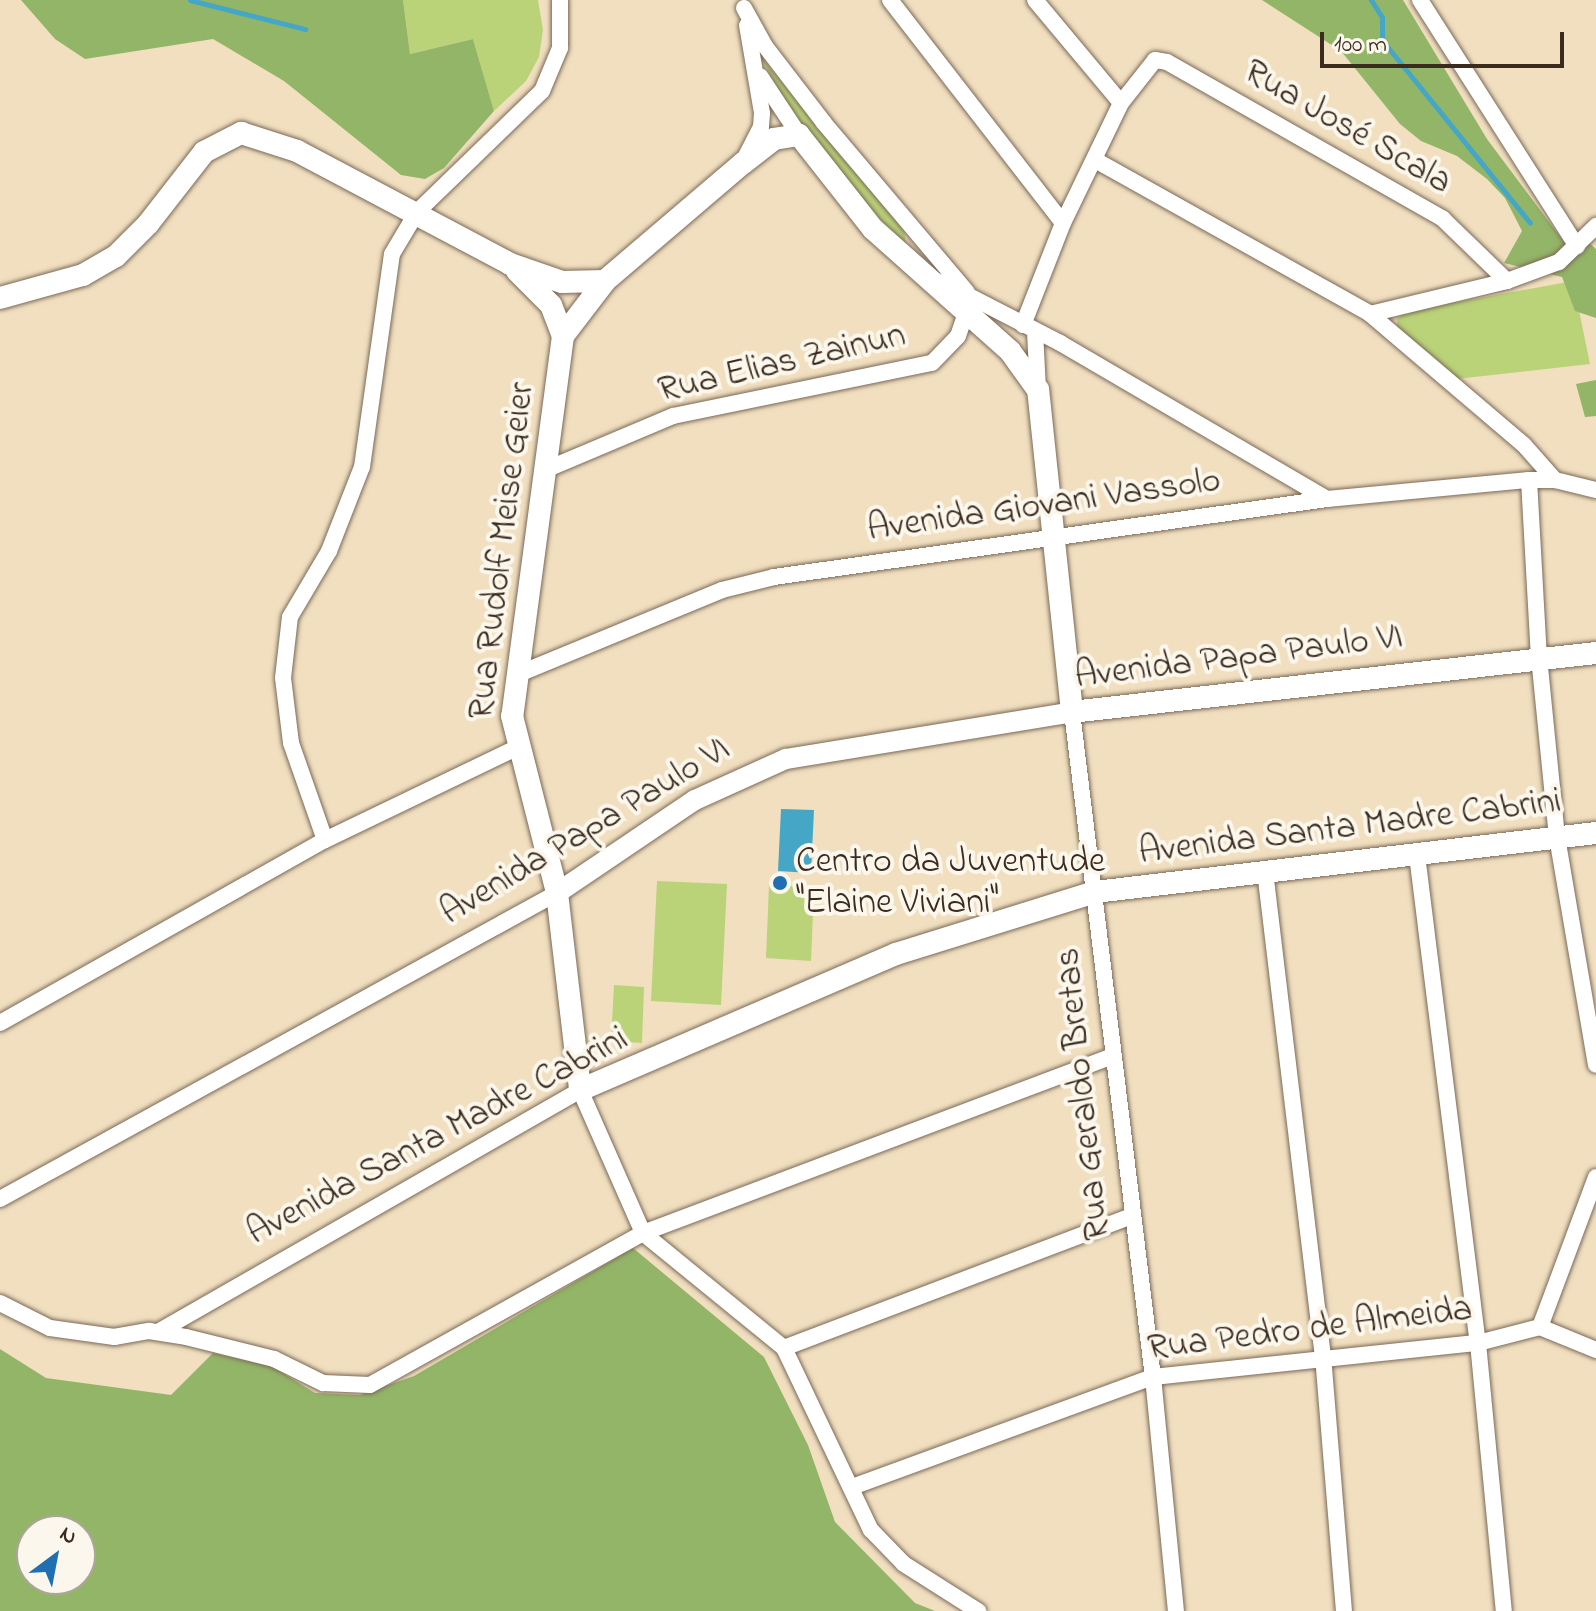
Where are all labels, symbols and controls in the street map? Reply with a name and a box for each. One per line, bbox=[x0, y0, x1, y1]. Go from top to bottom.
scale bar bbox=[1324, 16, 1568, 66]
text: 100 m bbox=[1334, 28, 1387, 63]
street label: Rua José Scala bbox=[1235, 51, 1459, 205]
street label: Rua Elias Zainun bbox=[654, 315, 910, 413]
street label: Rua Rudolf Meise Geier bbox=[461, 380, 545, 722]
street label: Avenida Giovani Vassolo bbox=[865, 460, 1223, 552]
street label: Avenida Papa Paulo VI bbox=[1073, 616, 1405, 700]
street label: Avenida Papa Paulo VI bbox=[433, 728, 739, 936]
street label: Avenida Santa Madre Cabrini bbox=[1136, 781, 1564, 875]
place label: Centro da Juventude "Elaine Viviani" bbox=[796, 840, 1105, 925]
marker: Centro da Juventude "Elaine Viviani" bbox=[771, 874, 789, 892]
street label: Rua Geraldo Bretas bbox=[1047, 946, 1121, 1242]
street label: Avenida Santa Madre Cabrini bbox=[240, 1018, 636, 1256]
street label: Rua Pedro de Almeida bbox=[1145, 1289, 1475, 1371]
north arrow bbox=[16, 1515, 96, 1595]
text: N bbox=[53, 1519, 82, 1554]

